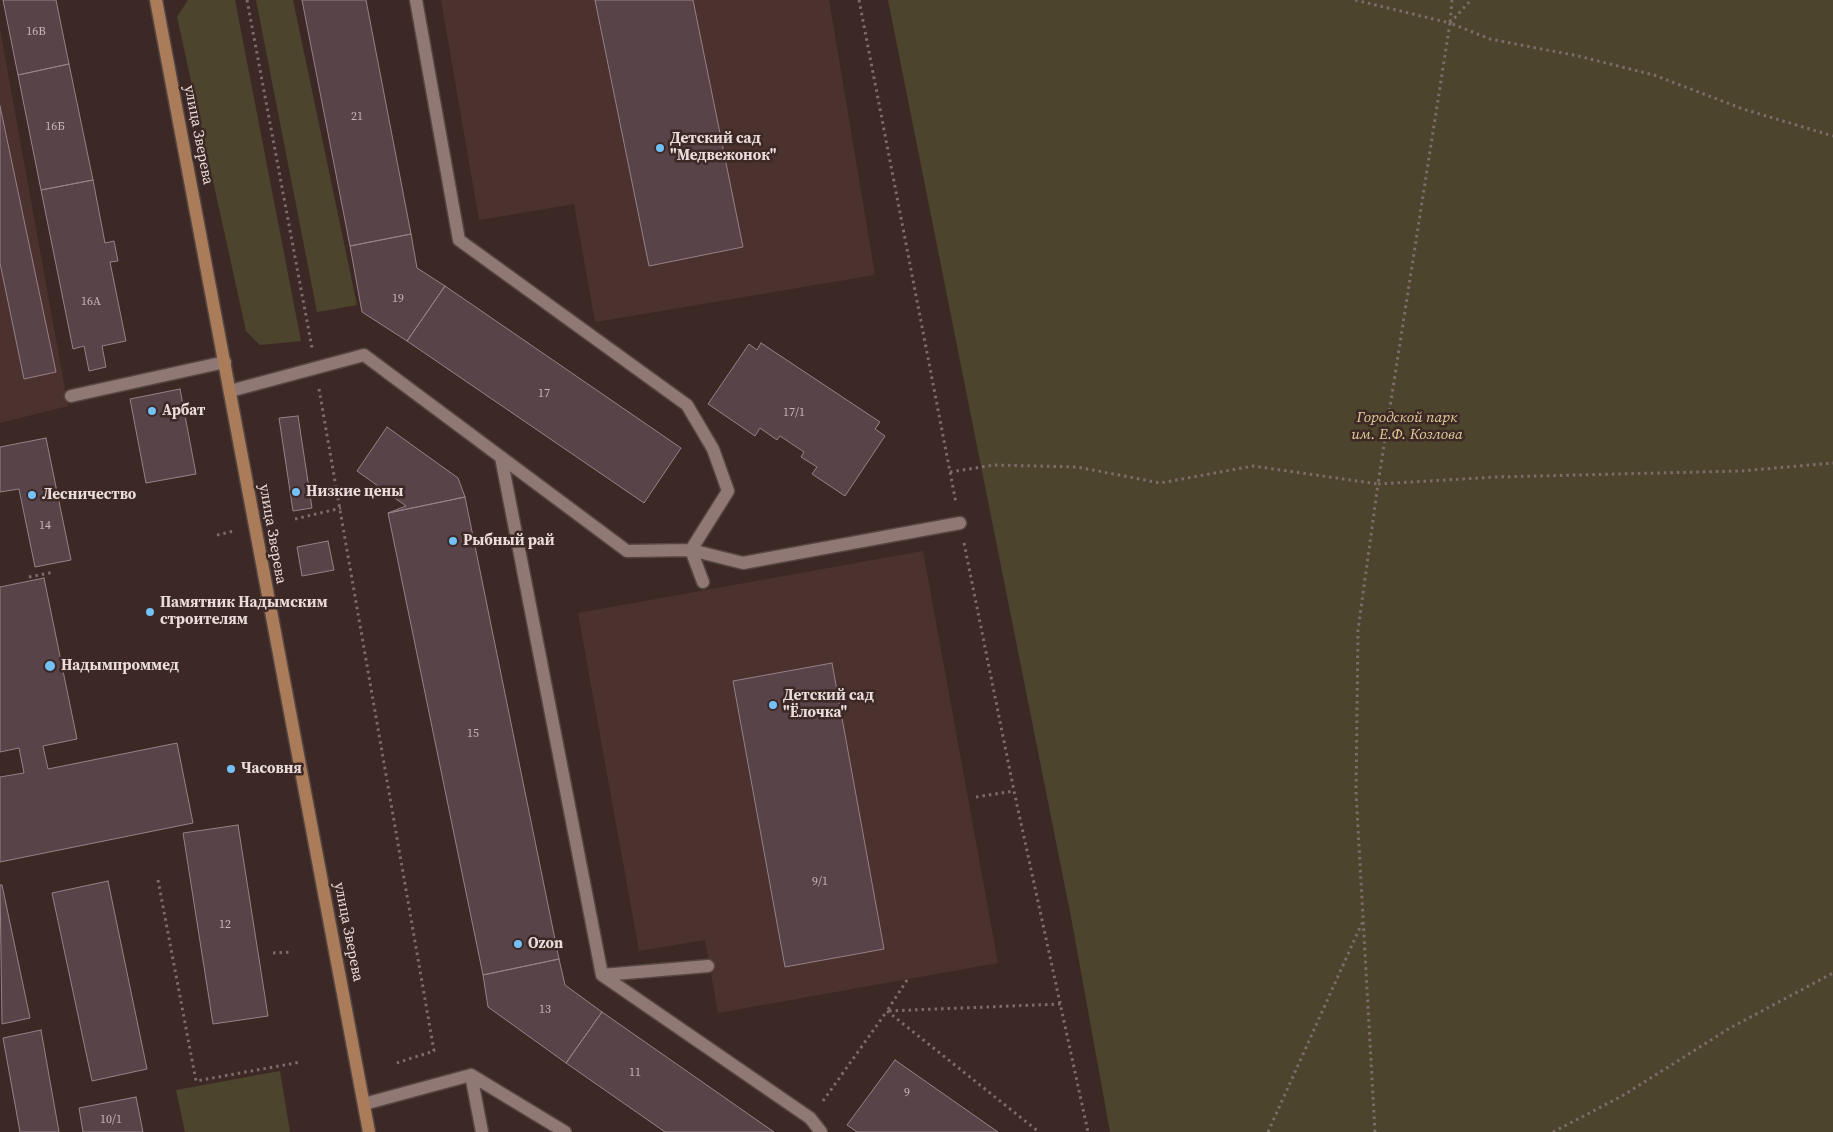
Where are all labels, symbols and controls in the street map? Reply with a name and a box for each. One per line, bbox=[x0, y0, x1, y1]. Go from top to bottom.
house number: 16В bbox=[26, 25, 46, 39]
street label: улица Зверева bbox=[180, 84, 216, 186]
house number: 21 bbox=[351, 110, 363, 124]
house number: 16Б bbox=[45, 120, 65, 134]
place label: Детский сад "Медвежонок" bbox=[670, 130, 777, 165]
marker: Детский сад "Медвежонок" bbox=[654, 142, 666, 154]
house number: 19 bbox=[392, 292, 404, 306]
house number: 16А bbox=[81, 295, 101, 309]
house number: 17 bbox=[538, 387, 550, 401]
place label: Арбат bbox=[162, 402, 205, 420]
marker: Арбат bbox=[146, 405, 158, 417]
house number: 17/1 bbox=[783, 406, 805, 420]
park label: Городской парк им. Е.Ф. Козлова bbox=[1351, 409, 1463, 444]
street label: улица Зверева bbox=[254, 483, 290, 585]
place label: Низкие цены bbox=[306, 483, 403, 501]
place label: Лесничество bbox=[42, 486, 136, 504]
marker: Низкие цены bbox=[290, 486, 302, 498]
marker: Лесничество bbox=[26, 489, 38, 501]
house number: 14 bbox=[39, 519, 51, 533]
place label: Рыбный рай bbox=[463, 532, 555, 550]
marker: Рыбный рай bbox=[447, 535, 459, 547]
place label: Памятник Надымским строителям bbox=[160, 594, 328, 629]
marker: Памятник Надымским строителям bbox=[144, 606, 156, 618]
place label: Надымпроммед bbox=[61, 657, 179, 675]
marker: Надымпроммед bbox=[43, 659, 57, 673]
place label: Детский сад "Ёлочка" bbox=[783, 687, 874, 722]
marker: Детский сад "Ёлочка" bbox=[767, 699, 779, 711]
house number: 15 bbox=[467, 727, 479, 741]
place label: Часовня bbox=[241, 760, 302, 778]
marker: Часовня bbox=[225, 763, 237, 775]
house number: 9/1 bbox=[812, 875, 828, 889]
street label: улица Зверева bbox=[330, 881, 366, 983]
house number: 12 bbox=[219, 918, 231, 932]
place label: Ozon bbox=[528, 935, 563, 953]
marker: Ozon bbox=[512, 938, 524, 950]
house number: 13 bbox=[539, 1003, 551, 1017]
house number: 11 bbox=[629, 1066, 641, 1080]
house number: 9 bbox=[904, 1086, 910, 1100]
house number: 10/1 bbox=[100, 1113, 122, 1127]

